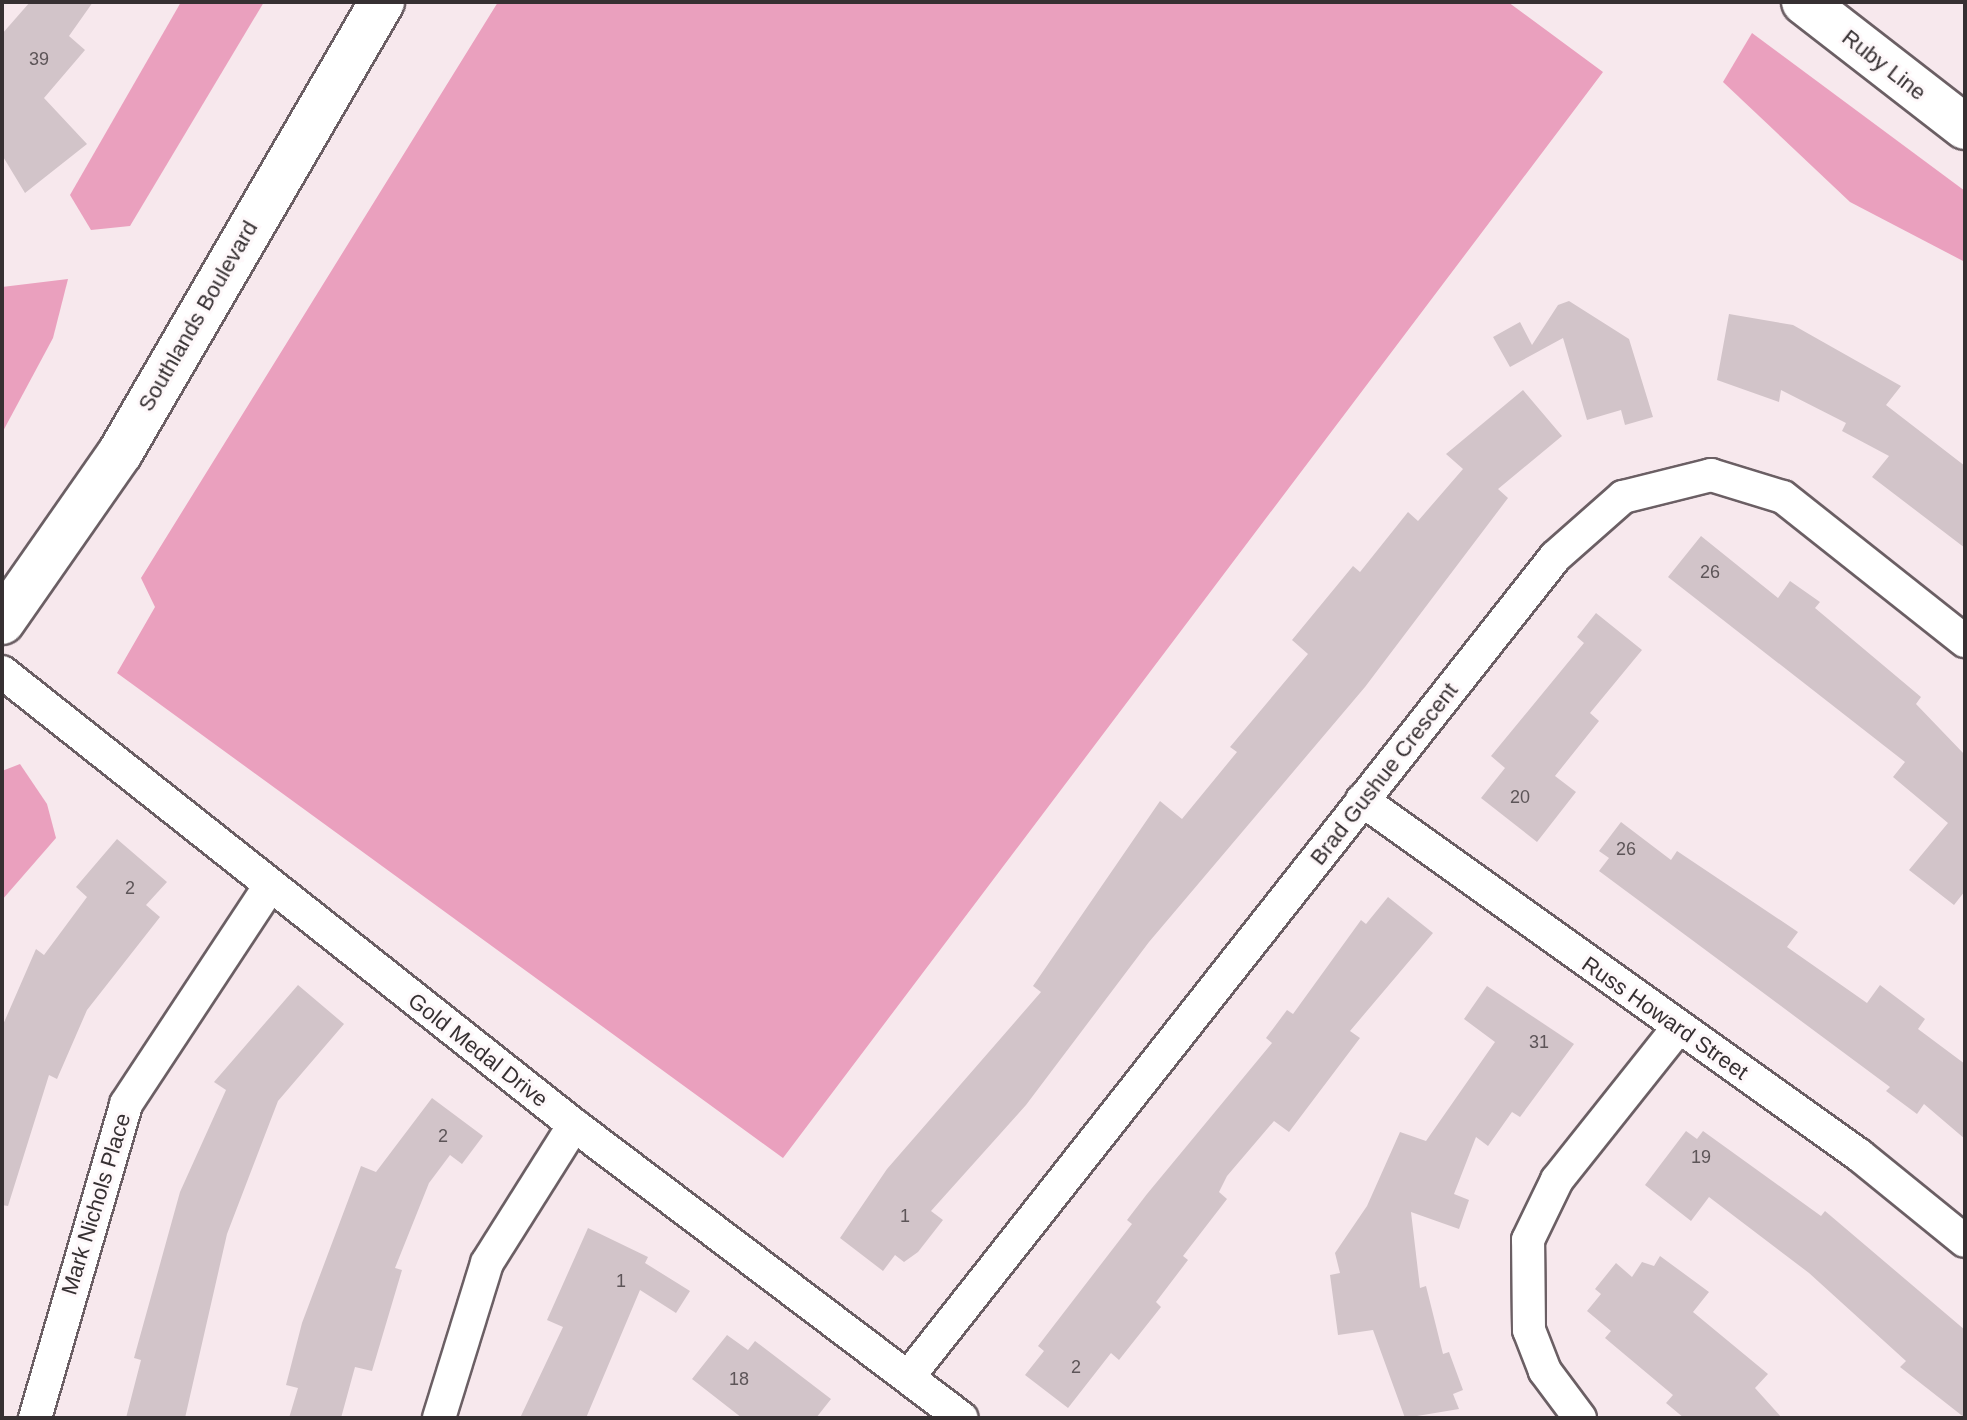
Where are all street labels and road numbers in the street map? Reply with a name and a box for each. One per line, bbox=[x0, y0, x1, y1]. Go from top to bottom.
street label: Ruby Line bbox=[1837, 24, 1931, 106]
street label: Southlands Boulevard bbox=[133, 216, 263, 416]
street label: Brad Gushue Crescent bbox=[1305, 678, 1463, 870]
street label: Russ Howard Street bbox=[1577, 951, 1753, 1085]
street label: Gold Medal Drive bbox=[403, 987, 553, 1113]
street label: Mark Nichols Place bbox=[56, 1110, 136, 1298]

